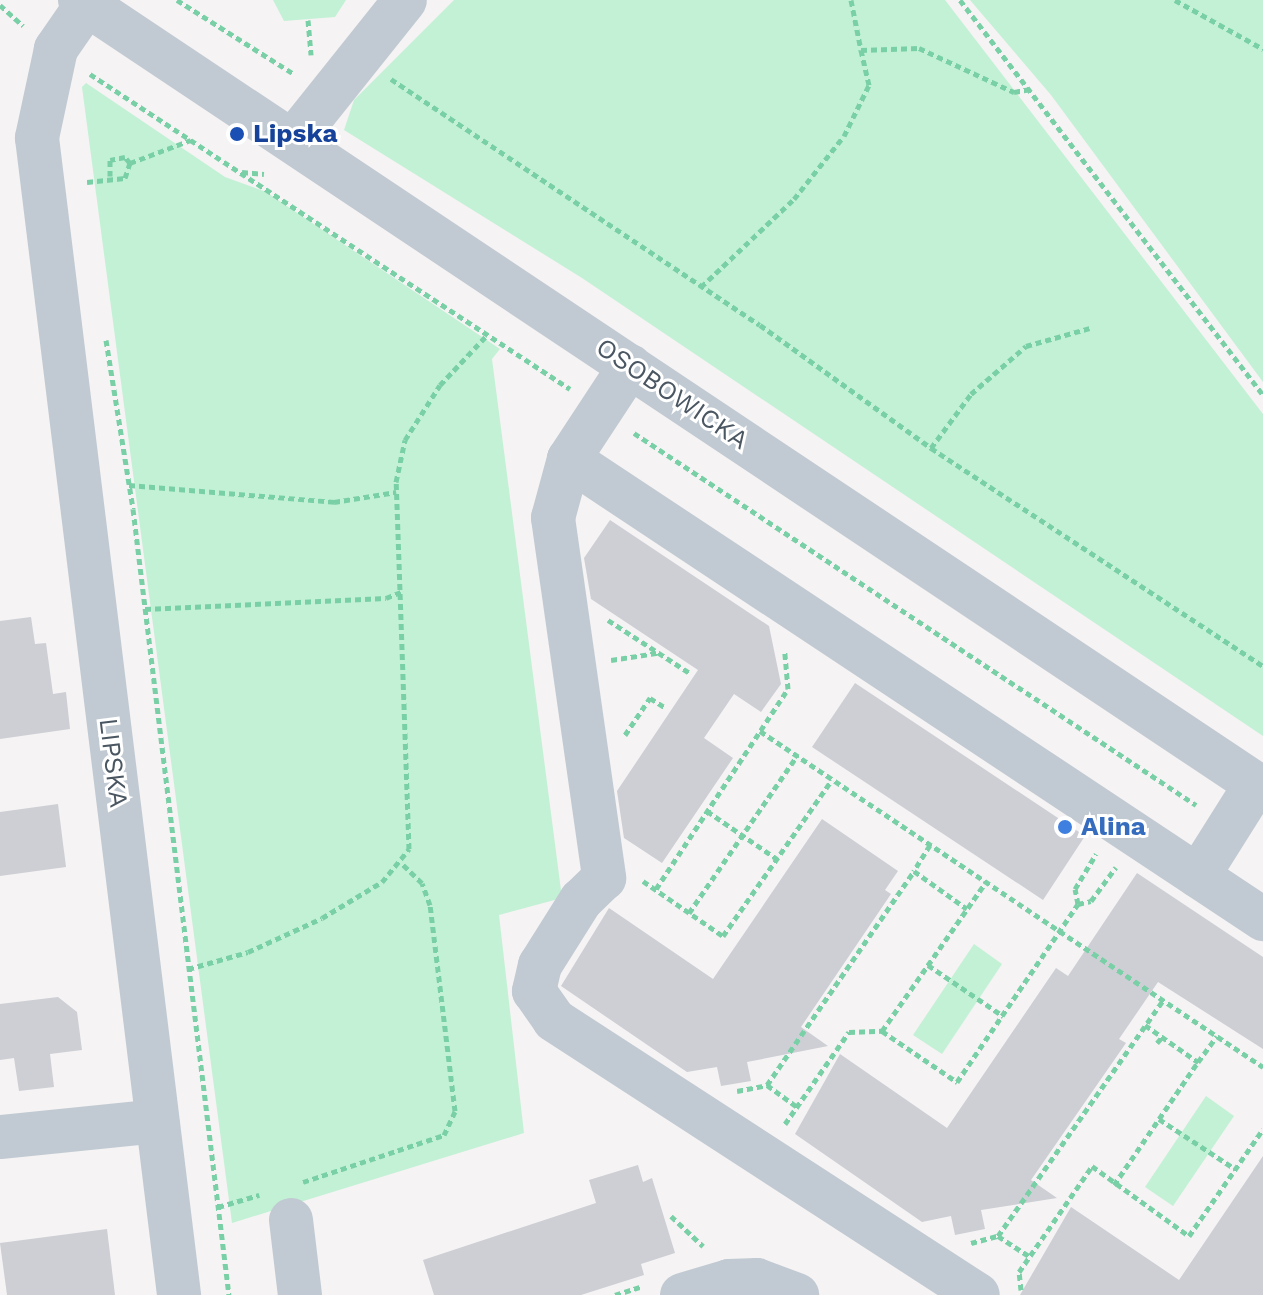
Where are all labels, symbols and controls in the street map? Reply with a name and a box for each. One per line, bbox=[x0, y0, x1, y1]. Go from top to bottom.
place label: Lipska bbox=[253, 118, 337, 150]
marker: Lipska bbox=[228, 125, 246, 143]
street label: OSOBOWICKA bbox=[590, 332, 754, 456]
street label: LIPSKA bbox=[92, 716, 134, 810]
place label: Alina bbox=[1081, 811, 1146, 843]
marker: Alina bbox=[1056, 818, 1074, 836]

